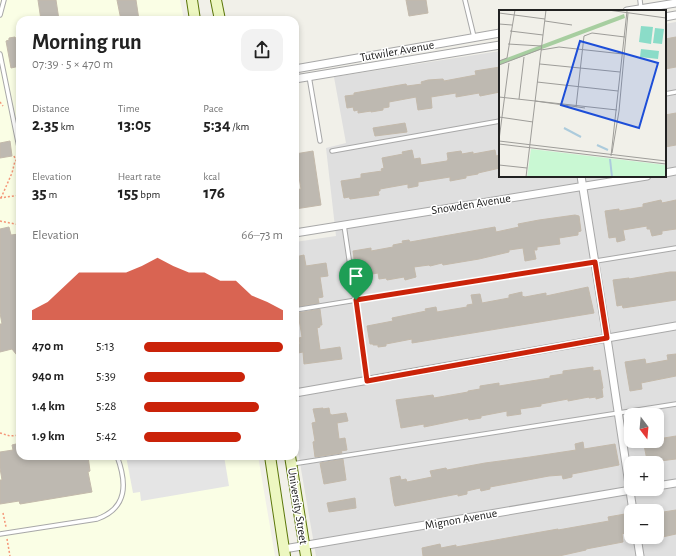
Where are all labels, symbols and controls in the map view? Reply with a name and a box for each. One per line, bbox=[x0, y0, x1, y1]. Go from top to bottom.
inset map bbox=[499, 10, 666, 177]
button: share bbox=[241, 29, 283, 71]
text: Morning run bbox=[32, 31, 142, 53]
street label: Tutwiler Avenue bbox=[359, 39, 435, 63]
text: 07:39 · 5 × 470 m bbox=[32, 58, 113, 71]
text: Distance bbox=[32, 103, 69, 114]
text: Time bbox=[118, 103, 140, 114]
text: Pace bbox=[203, 103, 223, 114]
text: 2.35 bbox=[32, 116, 59, 133]
text: 13:05 bbox=[118, 116, 151, 133]
text: 5:34 bbox=[203, 116, 230, 133]
text: km bbox=[59, 121, 74, 132]
text: /km bbox=[230, 121, 249, 132]
text: Elevation bbox=[32, 171, 72, 182]
text: Heart rate bbox=[118, 171, 161, 182]
text: kcal bbox=[203, 171, 220, 182]
text: 35 bbox=[32, 184, 47, 201]
text: 155 bbox=[118, 184, 138, 201]
text: 176 bbox=[203, 184, 225, 201]
text: m bbox=[47, 189, 57, 200]
text: bpm bbox=[138, 189, 160, 200]
street label: Snowden Avenue bbox=[430, 192, 512, 216]
text: Elevation bbox=[32, 229, 79, 242]
text: 66–73 m bbox=[241, 229, 283, 242]
pin bbox=[339, 259, 373, 300]
icon: arrive bbox=[345, 265, 367, 287]
text: 470 m bbox=[32, 340, 63, 353]
text: 5:13 bbox=[96, 340, 114, 353]
text: 940 m bbox=[32, 370, 64, 383]
text: 5:39 bbox=[96, 370, 116, 383]
text: 1.4 km bbox=[32, 400, 65, 413]
text: 5:28 bbox=[96, 400, 117, 413]
north arrow bbox=[624, 408, 664, 448]
map controls bbox=[624, 408, 664, 544]
text: 1.9 km bbox=[32, 430, 65, 443]
text: 5:42 bbox=[96, 430, 117, 443]
button: + bbox=[624, 456, 664, 496]
street label: University Street bbox=[285, 467, 310, 545]
button: − bbox=[624, 504, 664, 544]
street label: Mignon Avenue bbox=[424, 507, 498, 531]

